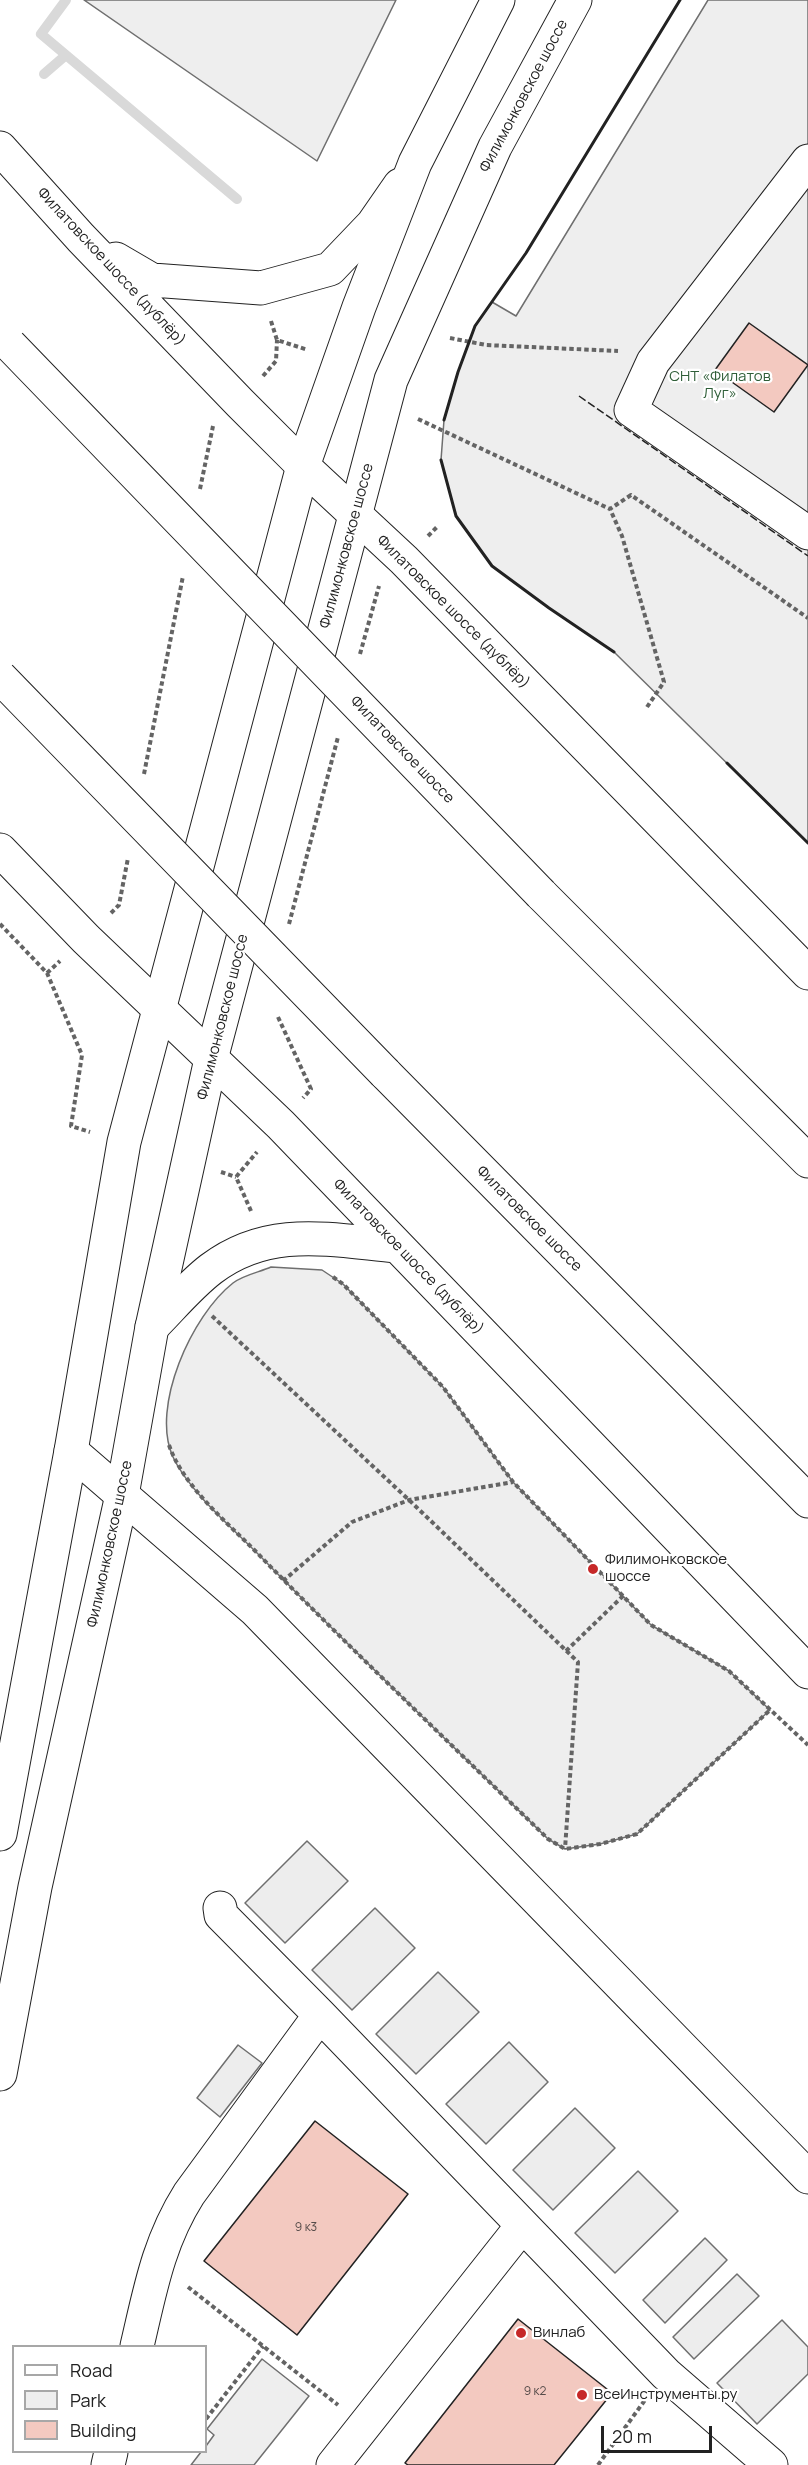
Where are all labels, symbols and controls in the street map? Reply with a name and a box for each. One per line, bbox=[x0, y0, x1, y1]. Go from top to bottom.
street label: Филимонковское шоссе bbox=[476, 17, 572, 175]
street label: Филатовское шоссе (дублёр) bbox=[33, 184, 189, 350]
park label: СНТ «Филатов Луг» bbox=[669, 368, 771, 403]
street label: Филимонковское шоссе bbox=[316, 461, 378, 631]
street label: Филатовское шоссе (дублёр) bbox=[373, 532, 533, 692]
street label: Филатовское шоссе bbox=[346, 693, 458, 807]
street label: Филимонковское шоссе bbox=[194, 932, 252, 1102]
street label: Филатовское шоссе bbox=[472, 1162, 586, 1276]
street label: Филатовское шоссе (дублёр) bbox=[329, 1175, 487, 1339]
street label: Филимонковское шоссе bbox=[83, 1459, 137, 1629]
place label: Филимонковское шоссе bbox=[605, 1551, 727, 1586]
marker: Филимонковское шоссе bbox=[586, 1562, 600, 1576]
house number: 9 к3 bbox=[295, 2221, 317, 2235]
place label: Винлаб bbox=[533, 2324, 585, 2342]
marker: Винлаб bbox=[514, 2326, 528, 2340]
legend bbox=[12, 2345, 207, 2453]
text: Road bbox=[70, 2358, 113, 2382]
house number: 9 к2 bbox=[524, 2385, 546, 2399]
place label: ВсеИнструменты.ру bbox=[594, 2386, 738, 2404]
text: Park bbox=[70, 2388, 106, 2412]
marker: ВсеИнструменты.ру bbox=[575, 2388, 589, 2402]
scale bar bbox=[604, 2414, 715, 2452]
text: Building bbox=[70, 2418, 136, 2442]
text: 20 m bbox=[612, 2424, 652, 2448]

